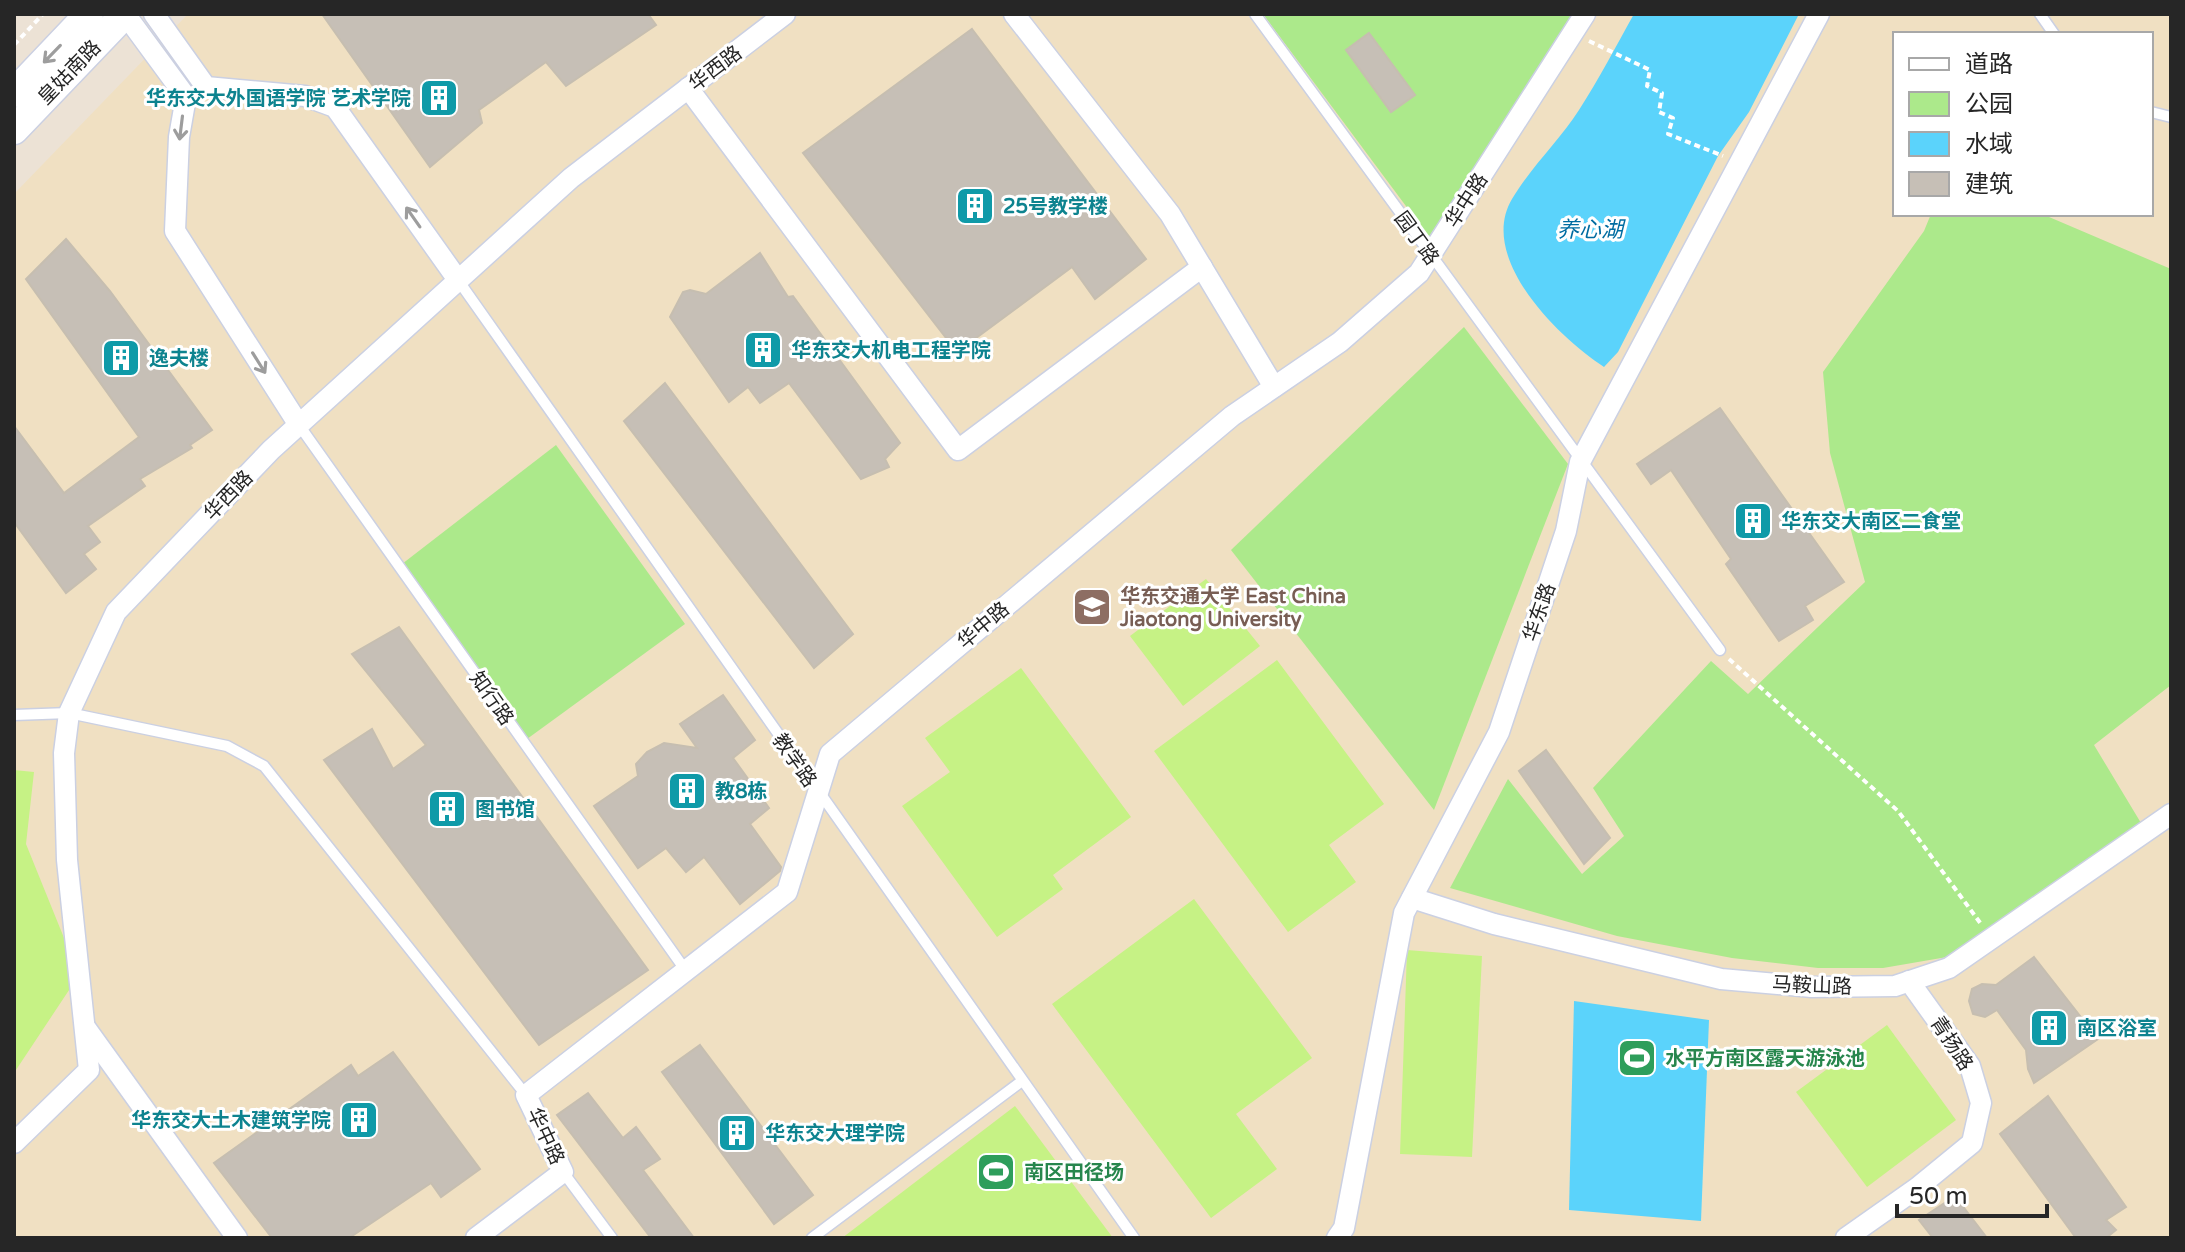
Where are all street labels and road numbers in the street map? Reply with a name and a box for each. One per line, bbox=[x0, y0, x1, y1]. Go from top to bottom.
street label: 皇姑南路 bbox=[33, 36, 106, 110]
street label: 华西路 bbox=[684, 41, 747, 96]
street label: 华中路 bbox=[1440, 169, 1493, 232]
street label: 园丁路 bbox=[1389, 207, 1444, 270]
street label: 华西路 bbox=[199, 466, 258, 526]
street label: 华东路 bbox=[1519, 580, 1561, 645]
street label: 华中路 bbox=[953, 597, 1014, 654]
street label: 知行路 bbox=[464, 667, 518, 730]
street label: 教学路 bbox=[767, 729, 821, 792]
street label: 马鞍山路 bbox=[1772, 973, 1852, 999]
street label: 青扬路 bbox=[1925, 1012, 1978, 1075]
street label: 华中路 bbox=[522, 1104, 569, 1169]

